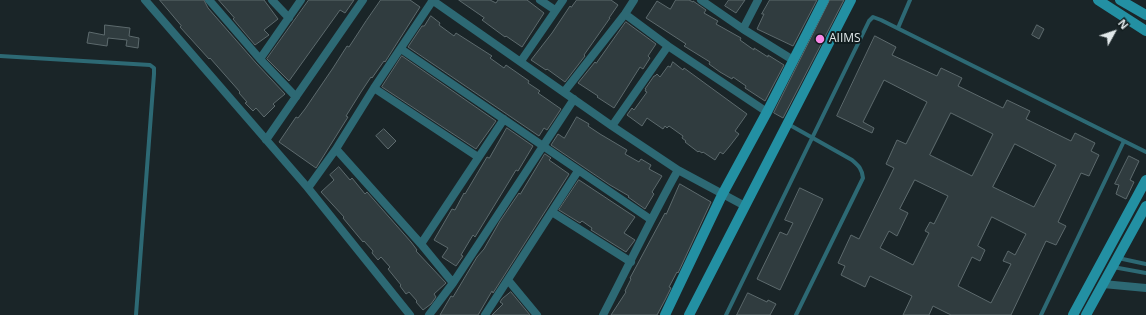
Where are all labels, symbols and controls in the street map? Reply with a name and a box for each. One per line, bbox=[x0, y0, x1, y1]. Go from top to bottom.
north arrow bbox=[1094, 12, 1134, 52]
text: N bbox=[1115, 16, 1132, 32]
place label: AIIMS bbox=[829, 32, 861, 46]
marker: AIIMS bbox=[814, 33, 826, 45]

